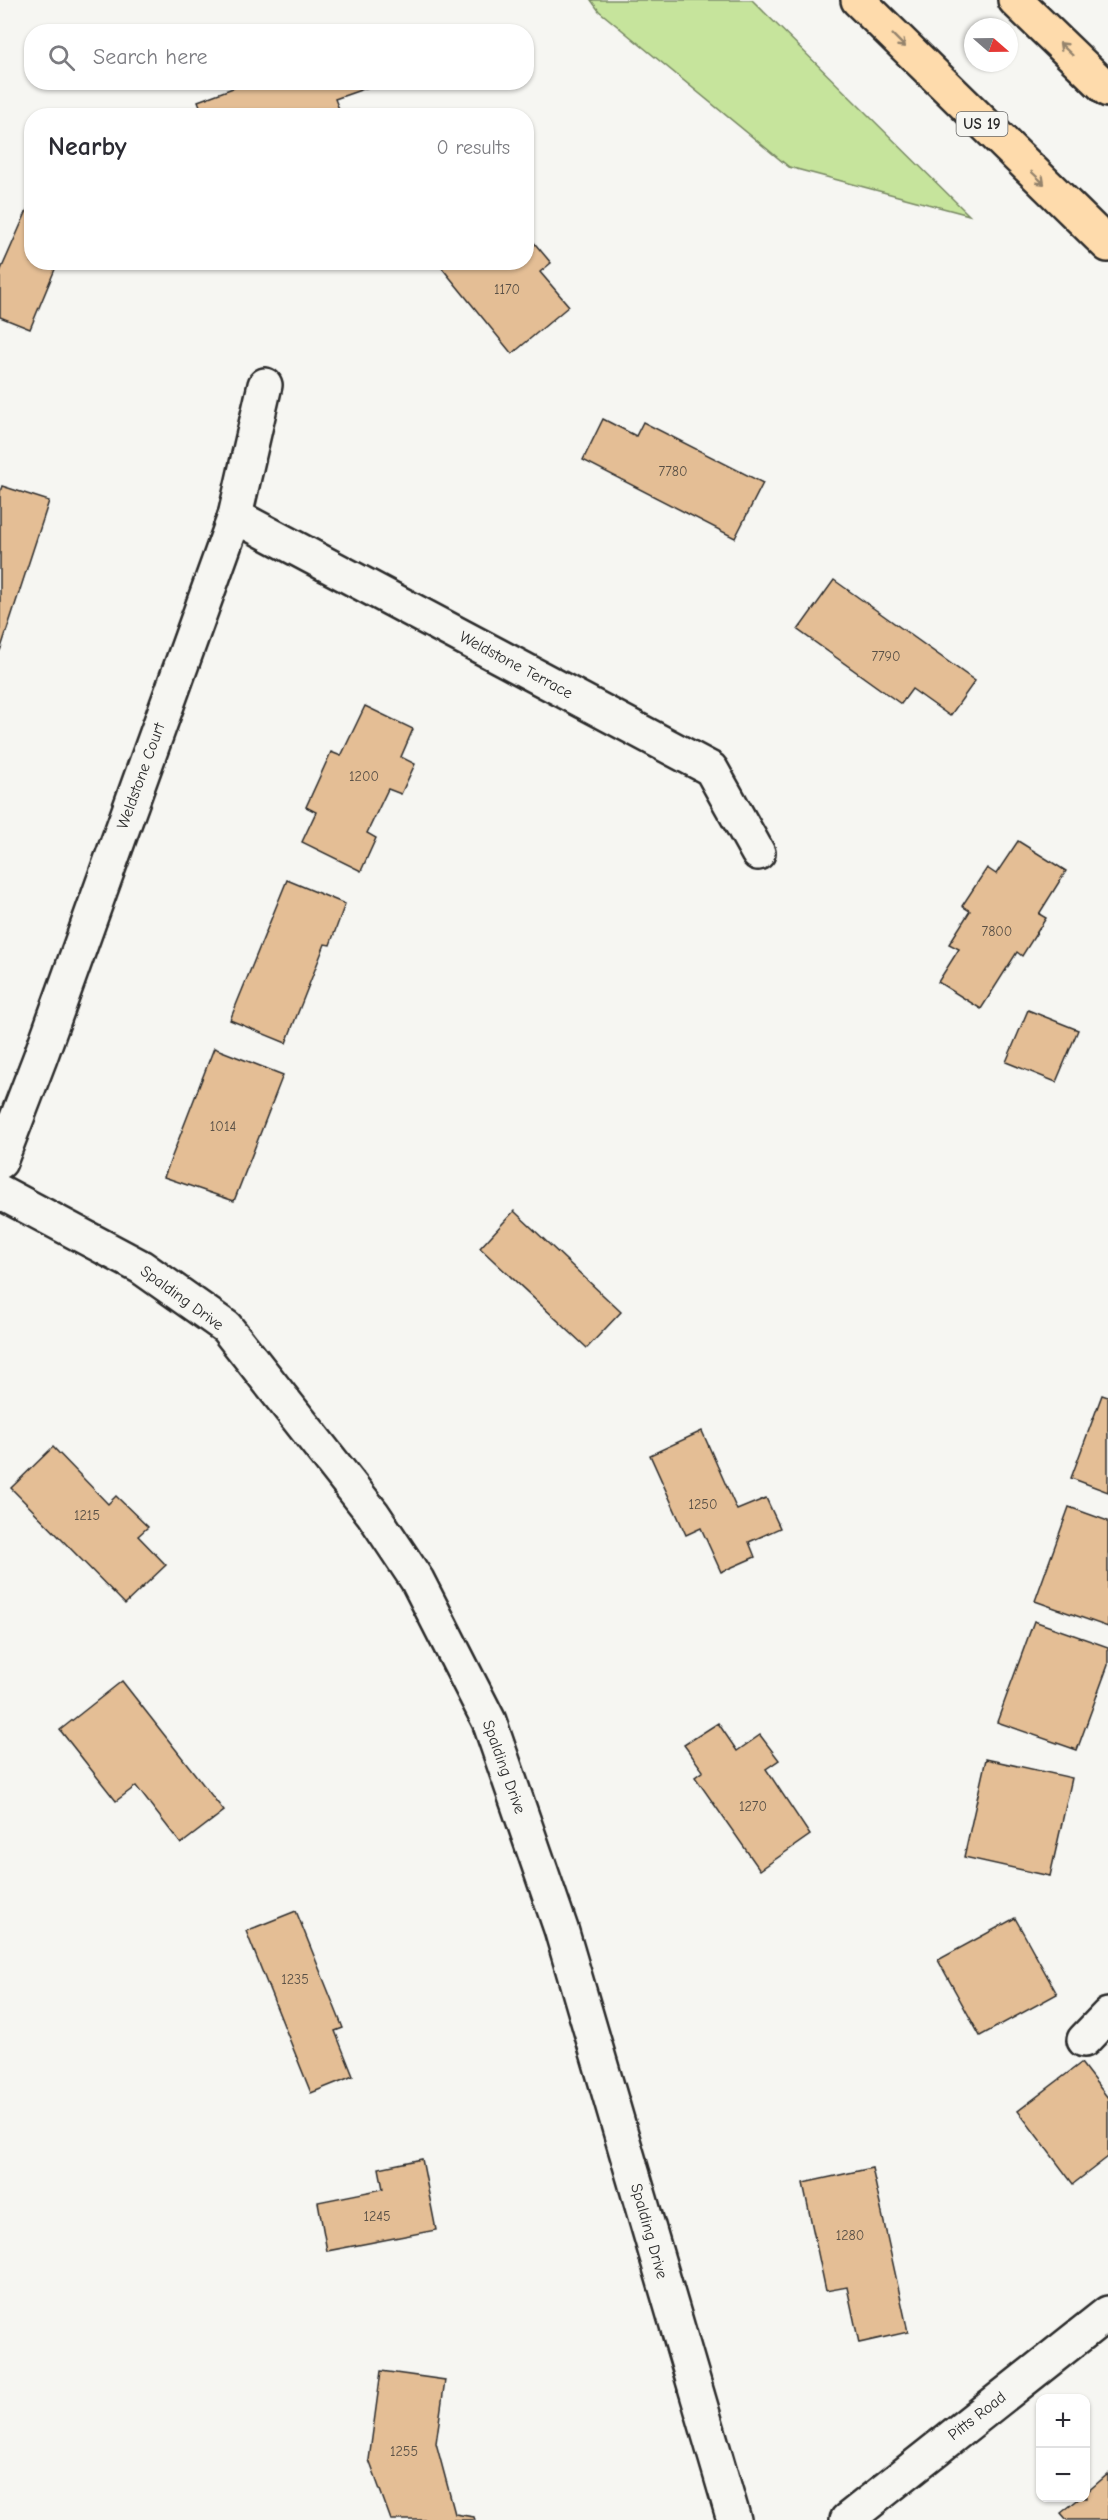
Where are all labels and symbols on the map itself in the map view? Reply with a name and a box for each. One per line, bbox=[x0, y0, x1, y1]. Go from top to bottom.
north arrow bbox=[964, 18, 1018, 72]
one-way arrow bbox=[892, 34, 907, 49]
one-way arrow bbox=[1058, 42, 1073, 57]
road number: US 19 bbox=[956, 112, 1008, 136]
one-way arrow bbox=[1031, 171, 1046, 185]
house number: 1170 bbox=[494, 281, 520, 298]
house number: 7780 bbox=[659, 463, 687, 480]
street label: Weldstone Terrace bbox=[456, 628, 576, 702]
house number: 7790 bbox=[871, 648, 901, 665]
street label: Weldstone Court bbox=[113, 720, 169, 832]
house number: 1200 bbox=[349, 768, 379, 785]
house number: 7800 bbox=[982, 923, 1012, 940]
house number: 1014 bbox=[210, 1118, 236, 1135]
street label: Spalding Drive bbox=[137, 1262, 227, 1334]
house number: 1250 bbox=[689, 1496, 717, 1513]
house number: 1215 bbox=[74, 1507, 100, 1524]
street label: Spalding Drive bbox=[479, 1718, 529, 1816]
house number: 1270 bbox=[739, 1798, 767, 1815]
house number: 1235 bbox=[281, 1971, 309, 1988]
street label: Spalding Drive bbox=[627, 2181, 671, 2281]
house number: 1245 bbox=[363, 2208, 391, 2225]
house number: 1280 bbox=[836, 2227, 864, 2244]
street label: Pitts Road bbox=[945, 2388, 1009, 2444]
house number: 1255 bbox=[390, 2443, 418, 2460]

